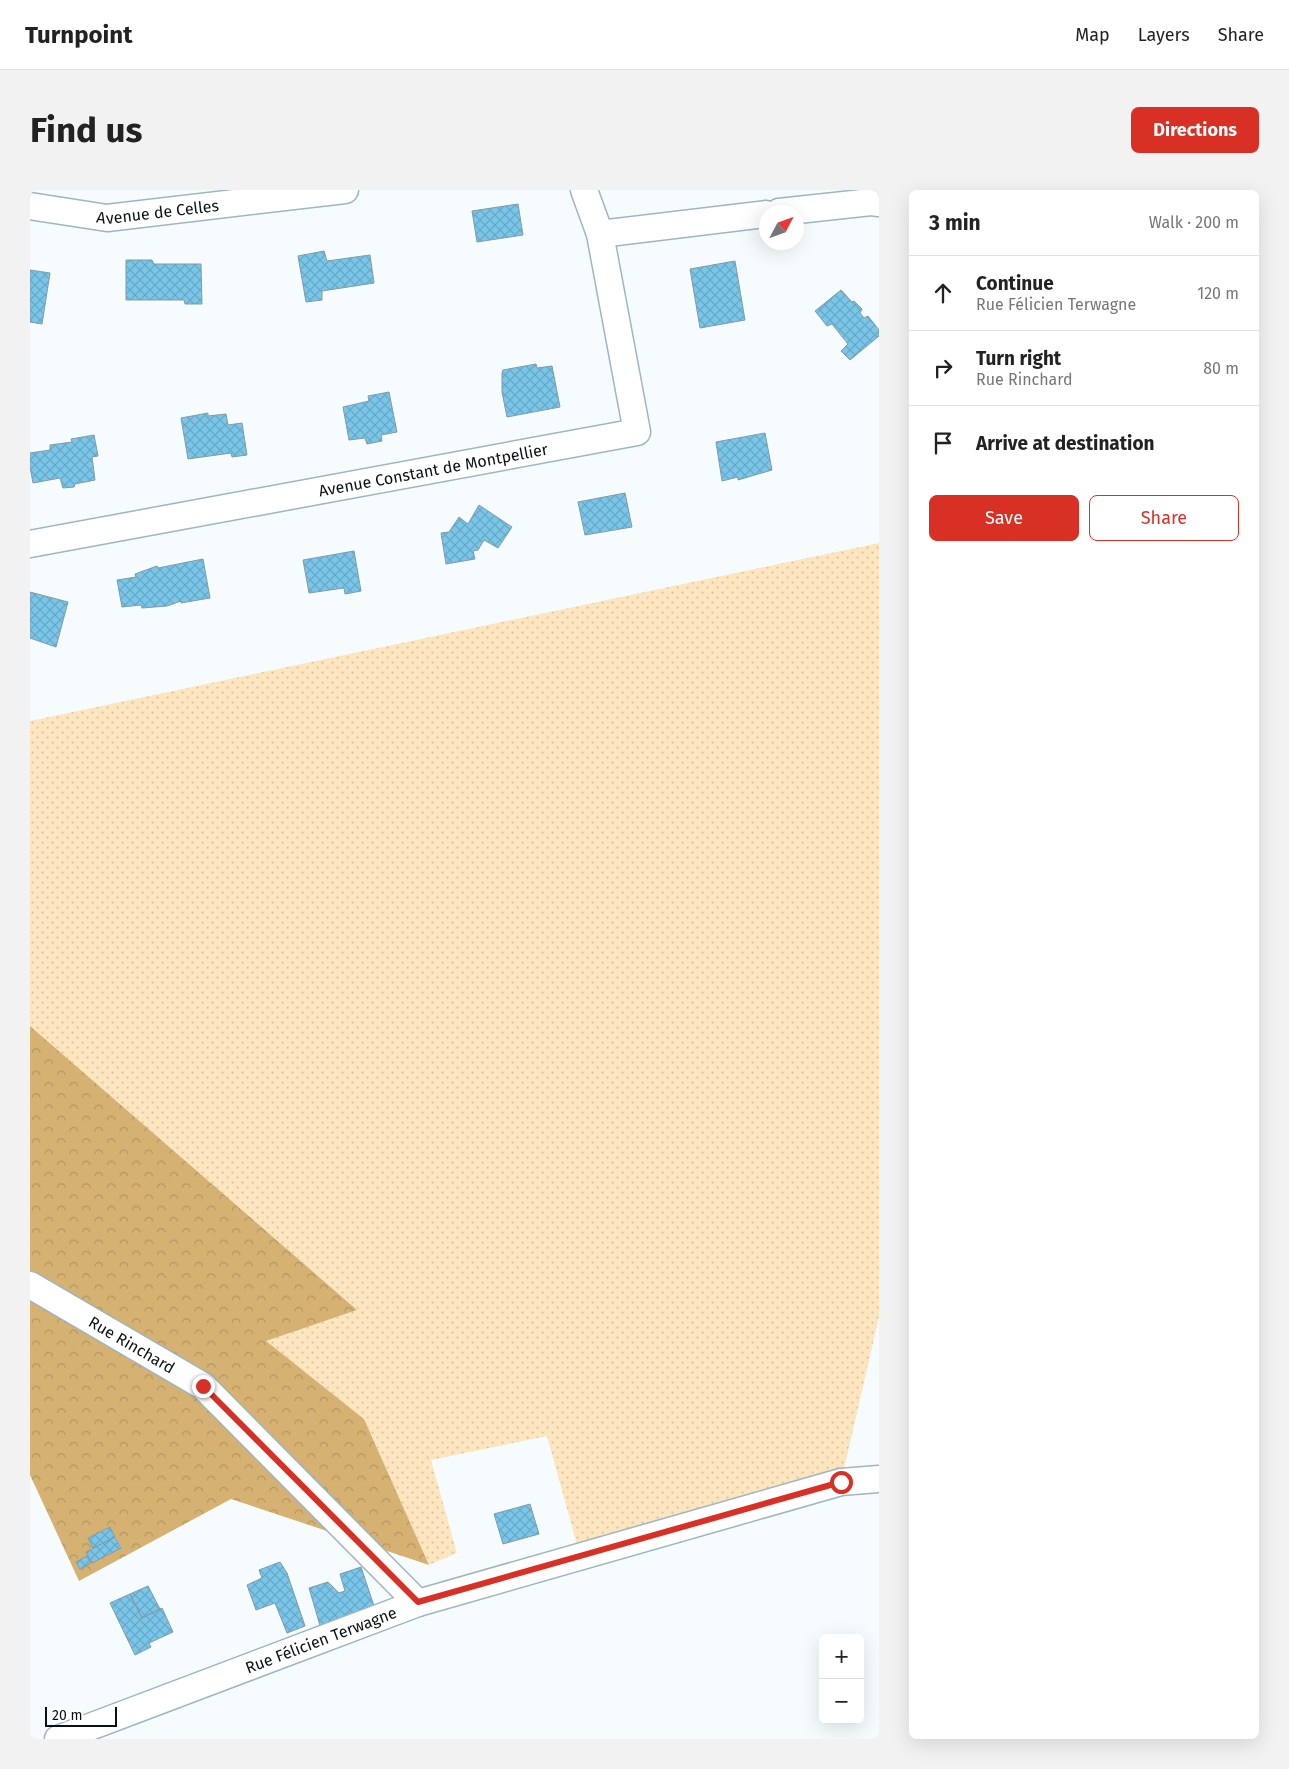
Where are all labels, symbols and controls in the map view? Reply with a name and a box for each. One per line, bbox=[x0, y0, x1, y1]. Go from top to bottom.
text: Turnpoint bbox=[25, 21, 132, 49]
text: Map bbox=[1075, 24, 1110, 46]
text: Layers bbox=[1138, 24, 1190, 46]
text: Share bbox=[1218, 24, 1264, 46]
button: Directions bbox=[1131, 107, 1259, 153]
text: Find us bbox=[30, 109, 142, 151]
street label: Avenue de Celles bbox=[95, 195, 220, 228]
north arrow bbox=[759, 205, 804, 250]
text: 3 min bbox=[929, 210, 981, 236]
text: Walk · 200 m bbox=[1149, 213, 1239, 232]
text: Continue bbox=[976, 272, 1054, 295]
icon: ahead bbox=[929, 279, 957, 307]
text: 120 m bbox=[1197, 284, 1239, 303]
text: Rue Félicien Terwagne bbox=[976, 295, 1136, 314]
text: Turn right bbox=[976, 347, 1061, 370]
icon: right bbox=[929, 354, 957, 382]
text: 80 m bbox=[1203, 359, 1239, 378]
text: Rue Rinchard bbox=[976, 370, 1073, 389]
icon: arrive bbox=[929, 429, 957, 457]
text: Arrive at destination bbox=[976, 432, 1155, 455]
street label: Avenue Constant de Montpellier bbox=[317, 439, 550, 500]
button: Save bbox=[929, 495, 1079, 541]
button: Share bbox=[1089, 495, 1239, 541]
street label: Rue Rinchard bbox=[85, 1312, 178, 1377]
route end bbox=[192, 1375, 215, 1398]
route start bbox=[830, 1471, 853, 1494]
street label: Rue Félicien Terwagne bbox=[242, 1602, 399, 1677]
map controls bbox=[819, 1634, 864, 1724]
button: + bbox=[819, 1634, 864, 1679]
button: − bbox=[819, 1679, 864, 1724]
scale bar bbox=[45, 1704, 118, 1727]
text: 20 m bbox=[52, 1707, 82, 1724]

